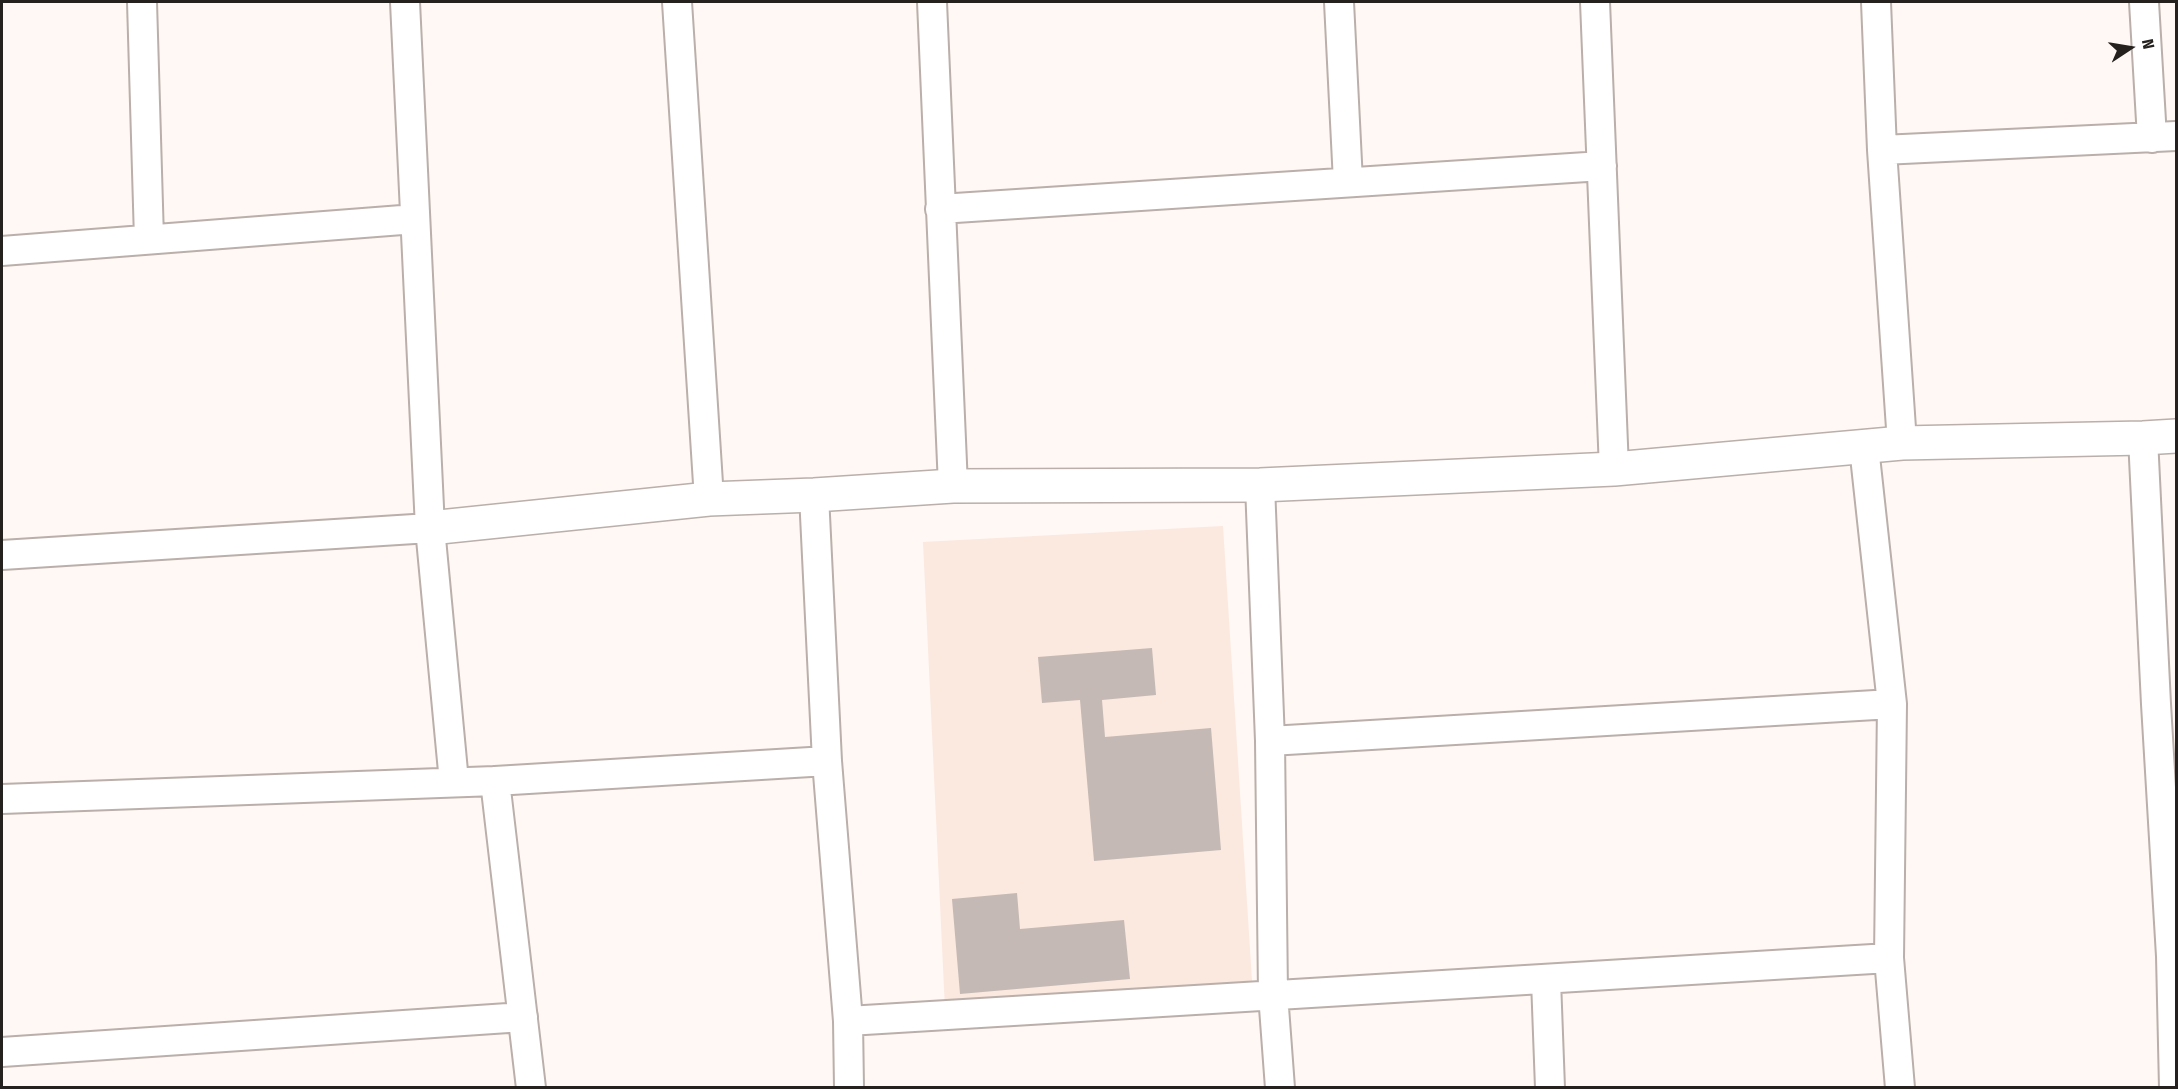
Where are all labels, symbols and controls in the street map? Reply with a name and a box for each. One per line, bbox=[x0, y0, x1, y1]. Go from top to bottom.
north arrow bbox=[2100, 18, 2160, 78]
text: N bbox=[2138, 37, 2158, 51]

